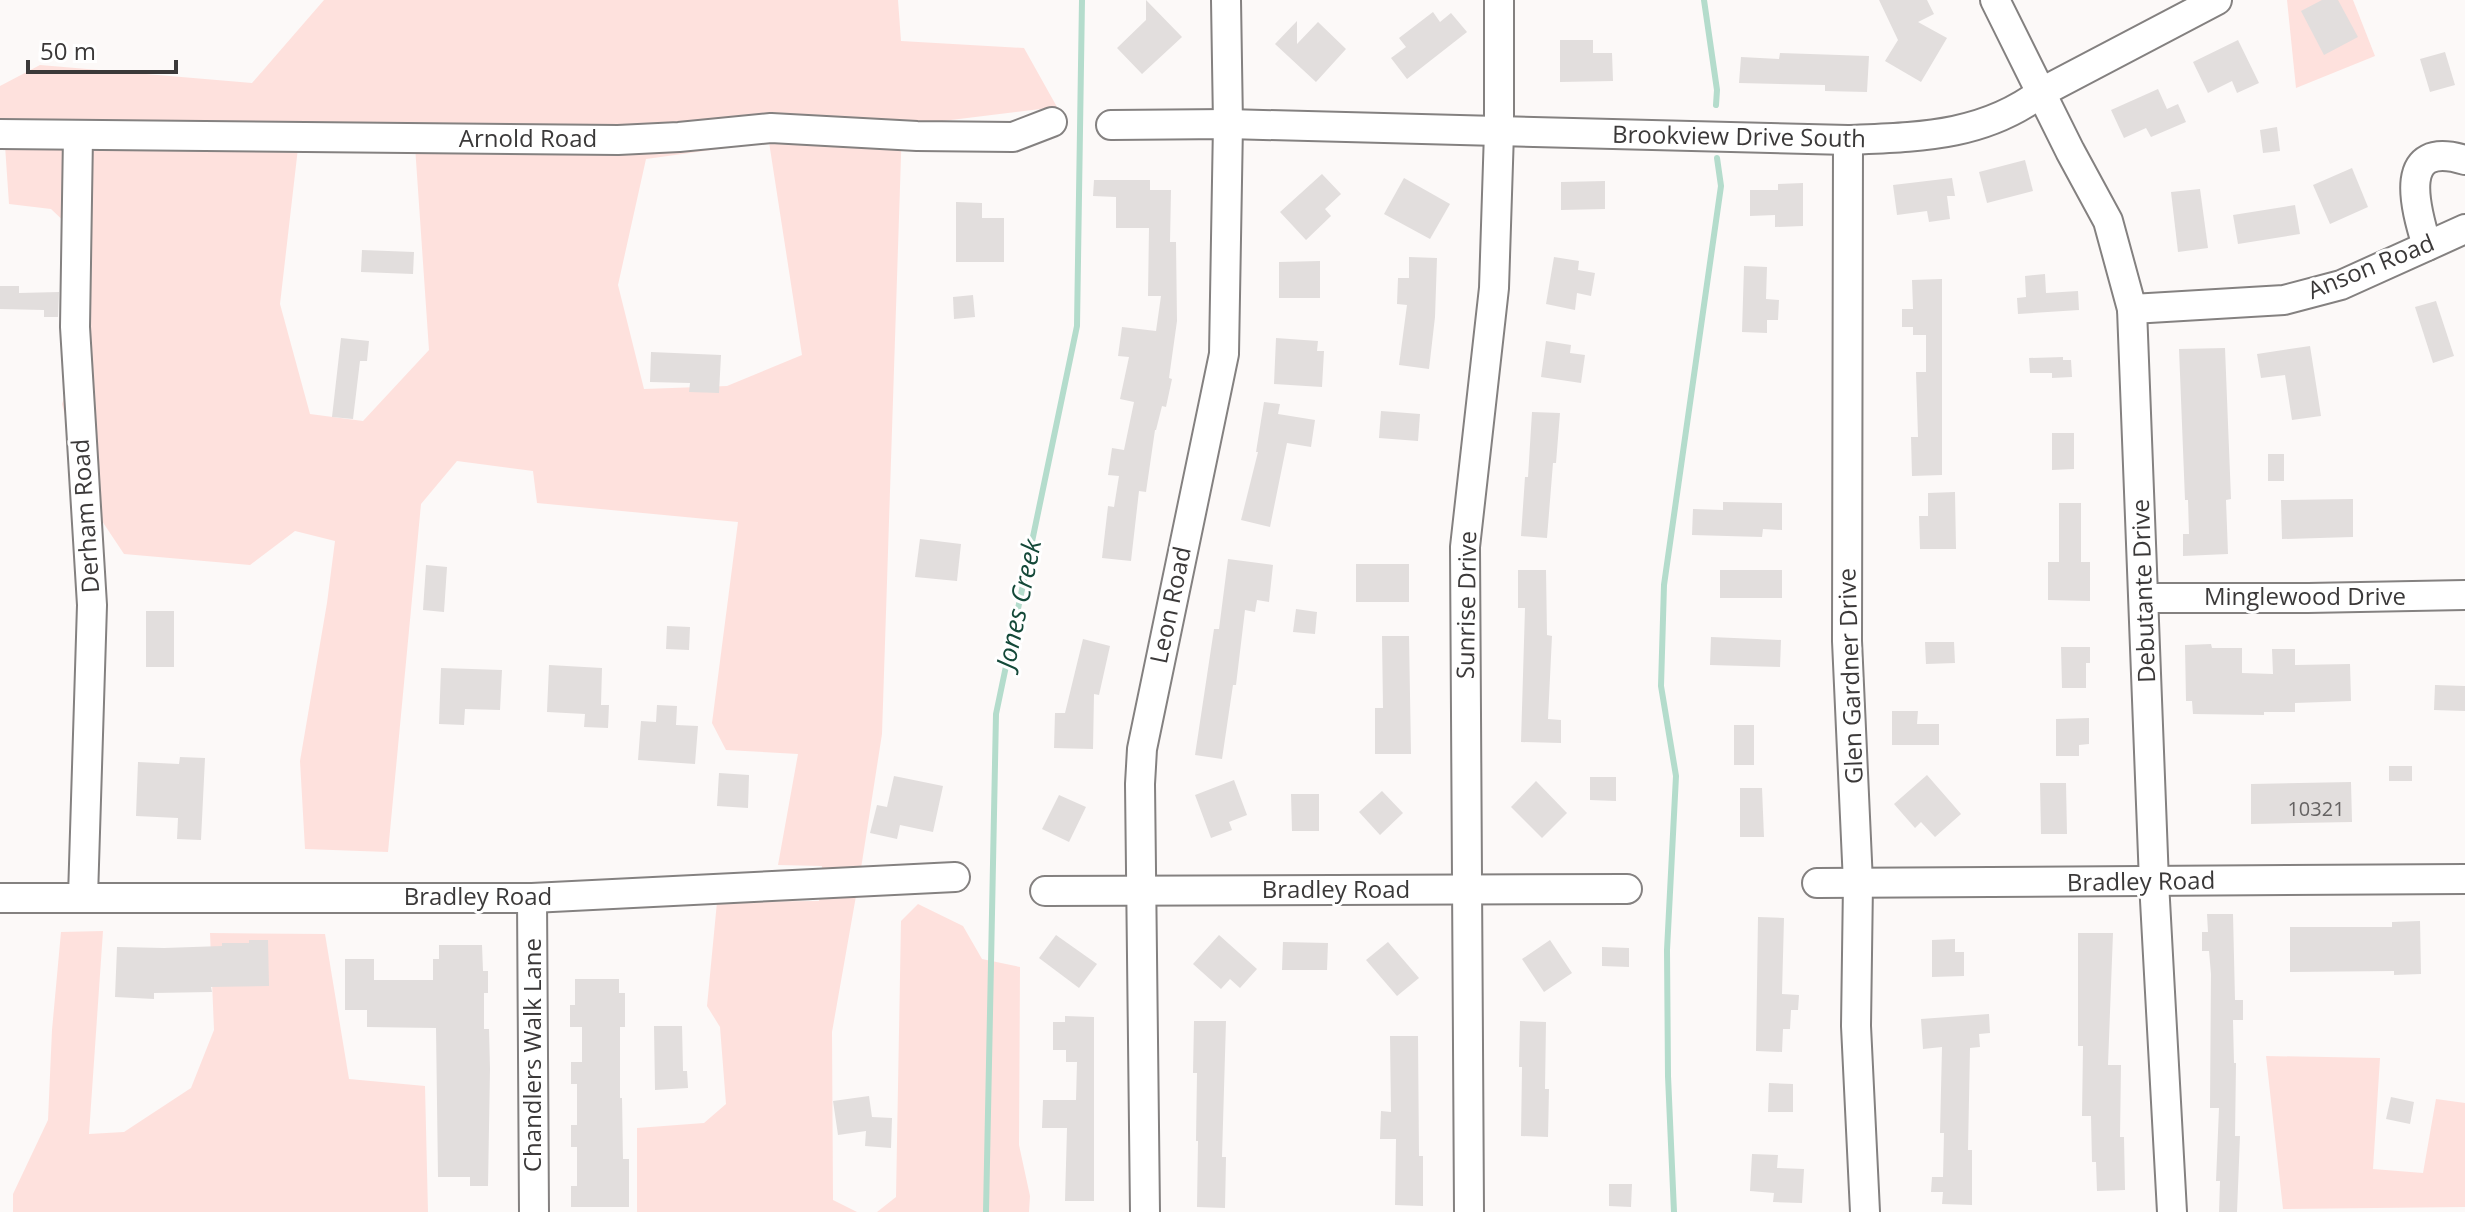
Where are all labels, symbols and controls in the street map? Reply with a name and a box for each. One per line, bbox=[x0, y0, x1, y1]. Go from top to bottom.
scale bar bbox=[28, 24, 176, 74]
text: 50 m bbox=[40, 34, 96, 67]
street label: Brookview Drive South bbox=[1612, 117, 1866, 154]
street label: Arnold Road bbox=[459, 121, 597, 154]
street label: Anson Road bbox=[2302, 225, 2439, 306]
street label: Derham Road bbox=[63, 438, 106, 594]
street label: Debutante Drive bbox=[2123, 499, 2162, 684]
street label: Sunrise Drive bbox=[1448, 531, 1483, 679]
water label: Jones Creek bbox=[986, 534, 1050, 677]
street label: Leon Road bbox=[1141, 543, 1198, 666]
street label: Glen Gardner Drive bbox=[1829, 567, 1870, 785]
street label: Minglewood Drive bbox=[2204, 579, 2406, 612]
house number: 10321 bbox=[2287, 795, 2345, 822]
street label: Bradley Road bbox=[2066, 863, 2215, 898]
street label: Bradley Road bbox=[1262, 872, 1410, 905]
street label: Bradley Road bbox=[404, 879, 552, 912]
street label: Chandlers Walk Lane bbox=[515, 938, 548, 1172]

